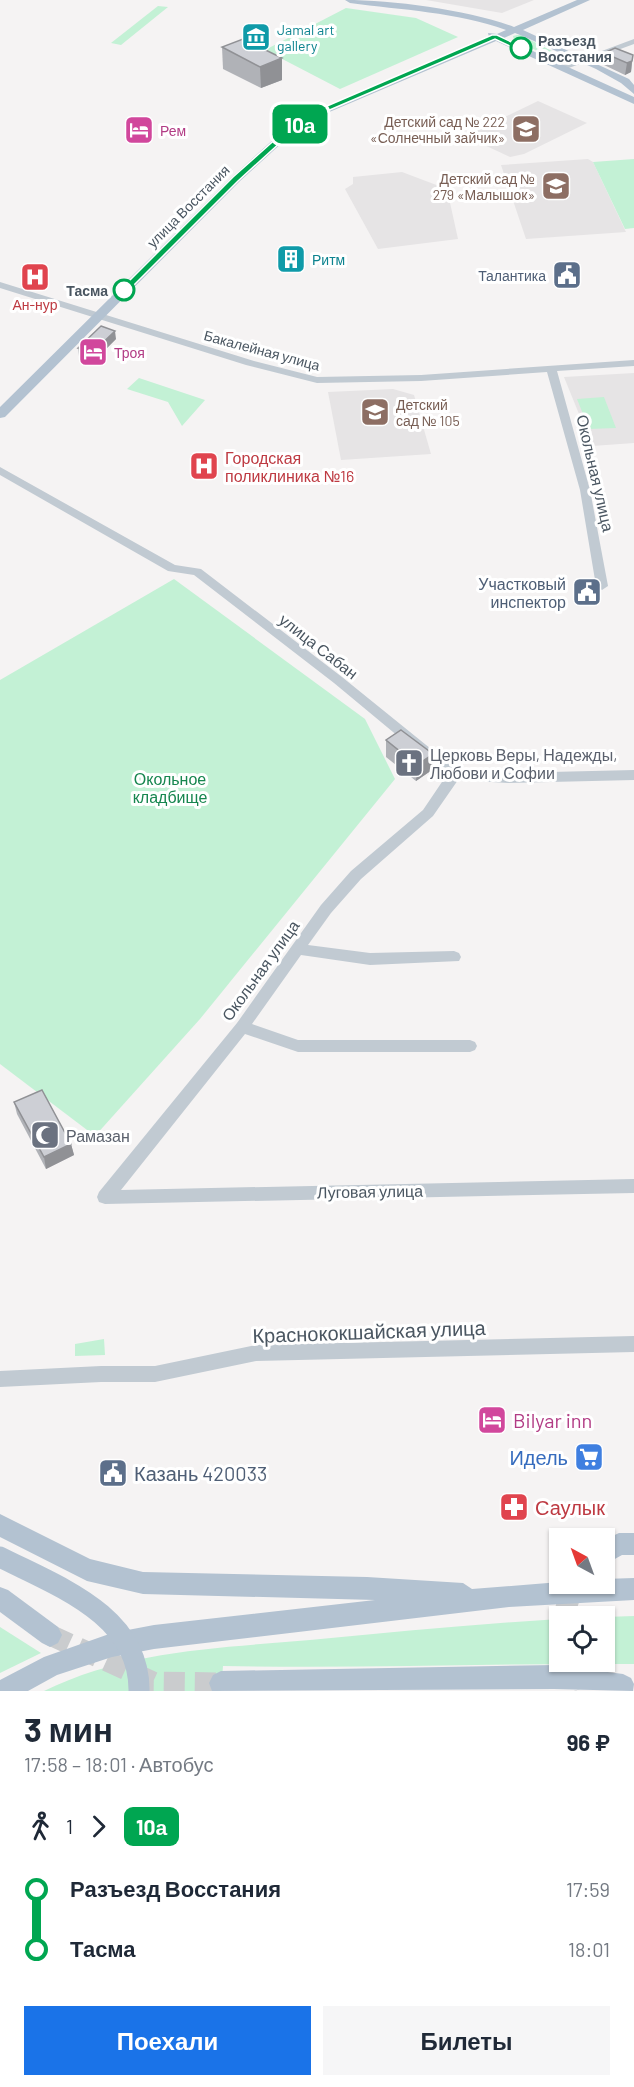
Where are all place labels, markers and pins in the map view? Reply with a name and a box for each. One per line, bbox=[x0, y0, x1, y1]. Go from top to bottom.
museum icon: Jamal art gallery bbox=[240, 21, 272, 53]
place label: Jamal art gallery bbox=[277, 21, 335, 54]
place label: Разъезд Восстания bbox=[538, 32, 612, 65]
marker: Разъезд Восстания bbox=[510, 37, 532, 59]
place label: Детский сад № 222 «Солнечный зайчик» bbox=[370, 113, 505, 146]
school or university icon: Детский сад № 222 «Солнечный зайчик» bbox=[510, 113, 542, 145]
hotel icon: Рем bbox=[123, 114, 155, 146]
place label: Рем bbox=[160, 122, 186, 139]
place label: Детский сад № 279 «Малышок» bbox=[433, 170, 535, 203]
school or university icon: Детский сад № 279 «Малышок» bbox=[540, 170, 572, 202]
building icon: Ритм bbox=[275, 243, 307, 275]
place label: Ритм bbox=[312, 251, 345, 268]
public building icon: Талантика bbox=[551, 259, 583, 291]
hospital icon: Ан-нур bbox=[19, 261, 51, 293]
place label: Талантика bbox=[478, 267, 546, 284]
marker: Тасма bbox=[113, 279, 135, 301]
place label: Тасма bbox=[66, 282, 108, 299]
place label: Ан-нур bbox=[13, 296, 58, 313]
hotel icon: Троя bbox=[77, 336, 109, 368]
place label: Троя bbox=[114, 344, 145, 361]
school or university icon: Детский сад № 105 bbox=[359, 396, 391, 428]
place label: Детский сад № 105 bbox=[396, 396, 460, 429]
place label: Городская поликлиника №16 bbox=[225, 448, 354, 485]
hospital icon: Городская поликлиника №16 bbox=[188, 450, 220, 482]
place label: Участковый инспектор bbox=[478, 574, 566, 611]
public building icon: Участковый инспектор bbox=[571, 576, 603, 608]
place label: Церковь Веры, Надежды, Любови и Софии bbox=[430, 745, 617, 782]
church icon: Церковь Веры, Надежды, Любови и Софии bbox=[393, 747, 425, 779]
mosque icon: Рамазан bbox=[29, 1119, 61, 1151]
place label: Рамазан bbox=[66, 1126, 130, 1145]
hotel icon: Bilyar inn bbox=[476, 1404, 508, 1436]
place label: Bilyar inn bbox=[513, 1408, 592, 1432]
supermarket icon: Идель bbox=[573, 1441, 605, 1473]
place label: Идель bbox=[509, 1445, 568, 1469]
public building icon: Казань 420033 bbox=[97, 1457, 129, 1489]
place label: Казань 420033 bbox=[134, 1461, 267, 1485]
pharmacy icon: Саулык bbox=[498, 1491, 530, 1523]
place label: Саулык bbox=[535, 1495, 605, 1519]

